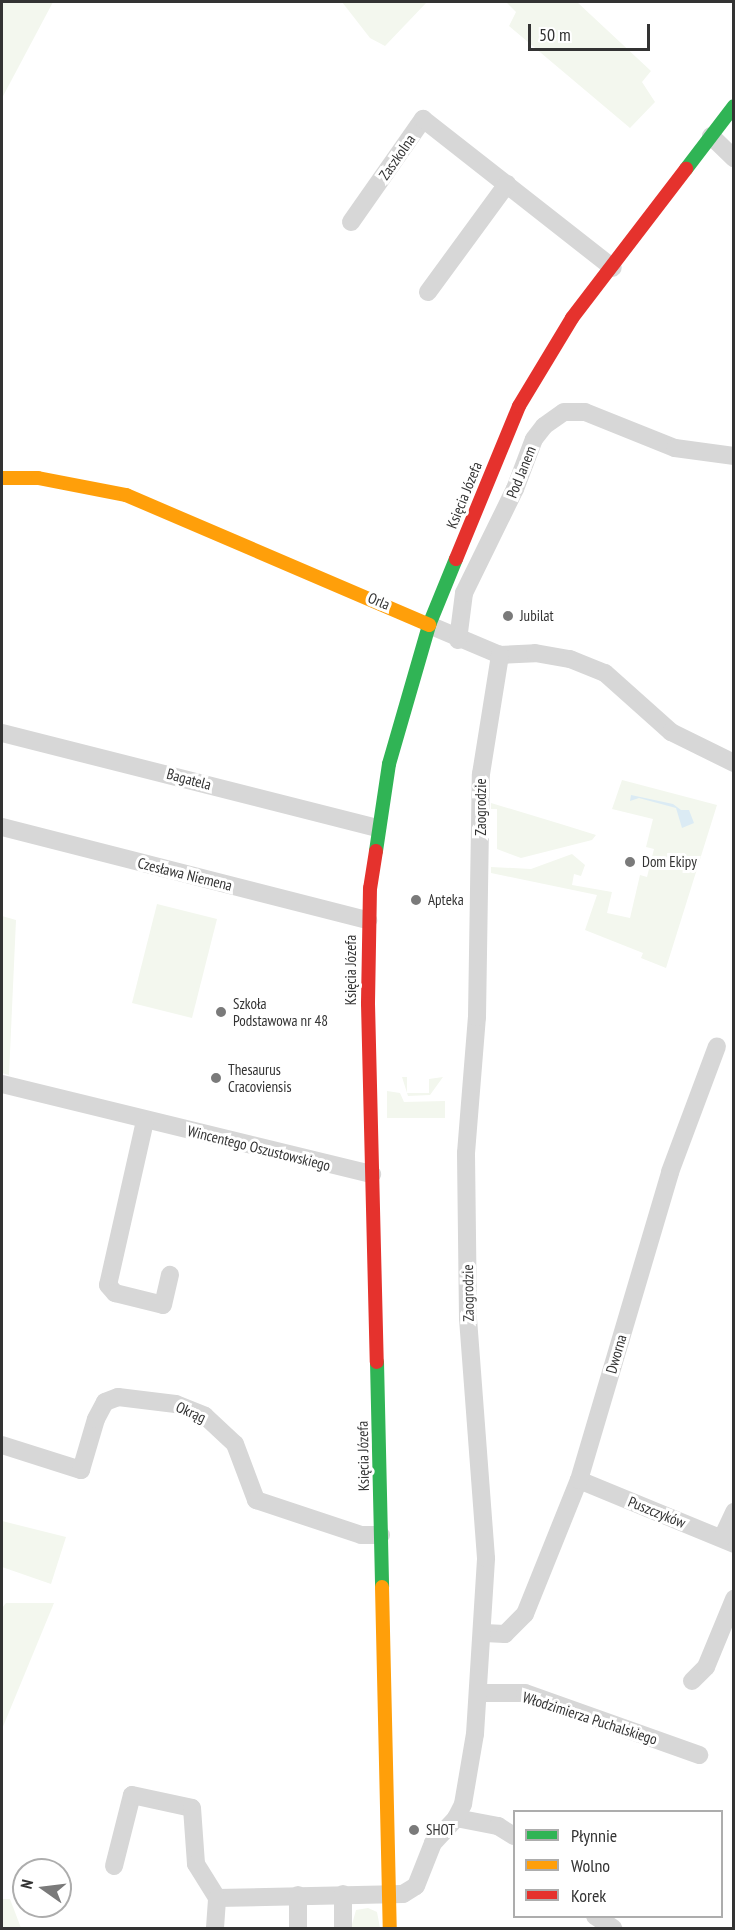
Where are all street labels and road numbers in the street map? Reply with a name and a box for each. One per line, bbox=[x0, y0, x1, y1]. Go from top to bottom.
street label: Zaszkolna bbox=[375, 131, 419, 183]
street label: Pod Janem bbox=[502, 443, 540, 501]
street label: Księcia Józefa bbox=[442, 459, 486, 531]
street label: Orla bbox=[365, 588, 393, 614]
street label: Bagatela bbox=[165, 764, 213, 794]
street label: Zaogrodzie bbox=[472, 778, 490, 836]
street label: Czesława Niemena bbox=[136, 854, 234, 894]
street label: Księcia Józefa bbox=[342, 935, 360, 1005]
street label: Wincentego Oszustowskiego bbox=[186, 1122, 332, 1174]
street label: Zaogrodzie bbox=[459, 1264, 477, 1322]
street label: Dworna bbox=[602, 1332, 630, 1376]
street label: Okrąg bbox=[173, 1398, 209, 1426]
street label: Księcia Józefa bbox=[353, 1421, 373, 1491]
street label: Puszczyków bbox=[626, 1492, 688, 1532]
street label: Włodzimierza Puchalskiego bbox=[520, 1688, 660, 1748]

